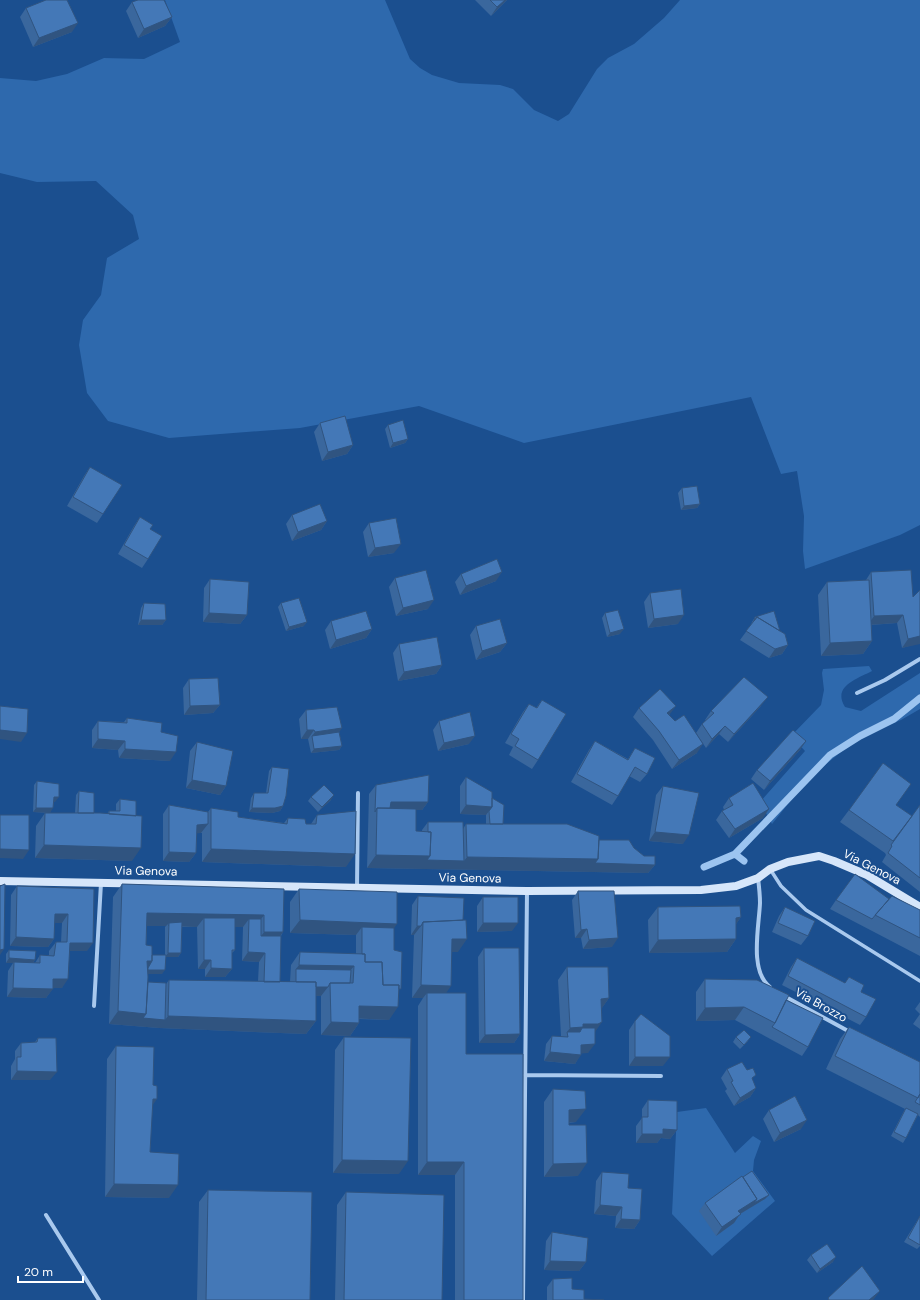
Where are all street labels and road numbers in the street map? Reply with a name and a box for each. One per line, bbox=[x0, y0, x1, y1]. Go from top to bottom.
street label: Via Genova bbox=[840, 846, 904, 888]
street label: Via Genova bbox=[114, 862, 178, 880]
street label: Via Genova bbox=[438, 869, 502, 887]
street label: Via Brozzo bbox=[792, 984, 850, 1026]

